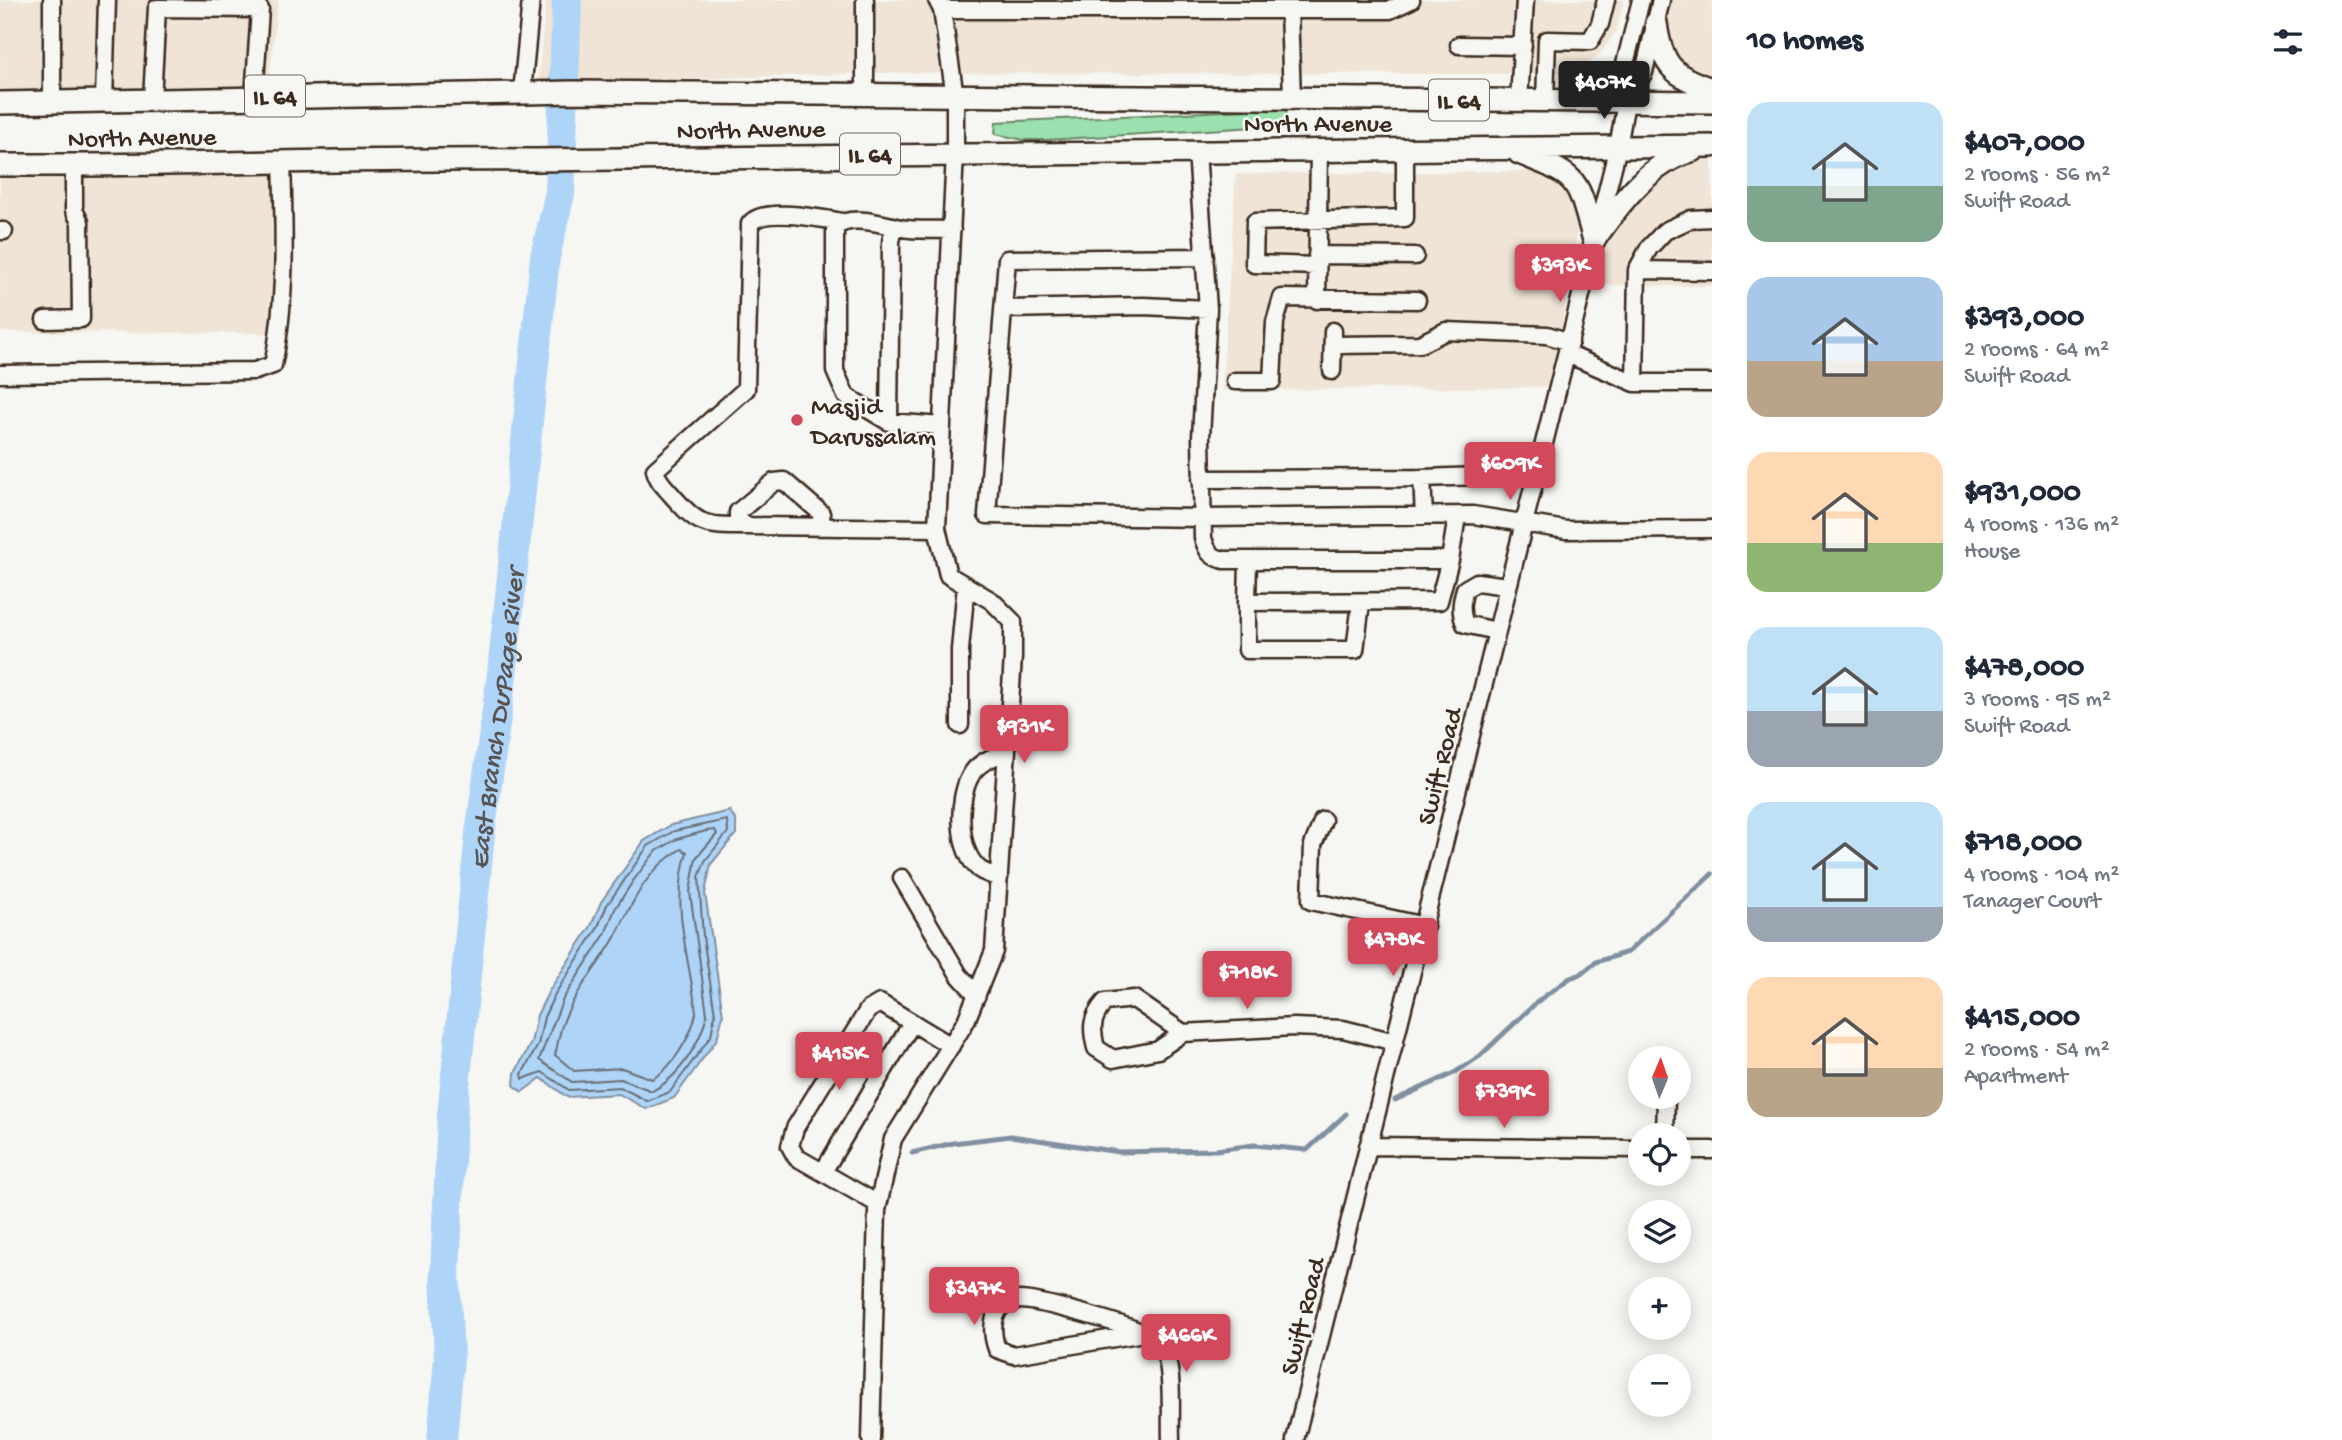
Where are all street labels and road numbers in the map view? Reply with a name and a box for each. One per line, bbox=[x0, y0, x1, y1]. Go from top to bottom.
road number: IL 64 bbox=[245, 76, 305, 116]
road number: IL 64 bbox=[1429, 80, 1489, 120]
street label: North Avenue bbox=[1244, 111, 1393, 142]
street label: North Avenue bbox=[677, 116, 826, 149]
street label: North Avenue bbox=[68, 124, 217, 157]
road number: IL 64 bbox=[840, 134, 900, 174]
street label: Swift Road bbox=[1413, 704, 1472, 829]
street label: Swift Road bbox=[1276, 1254, 1335, 1379]

